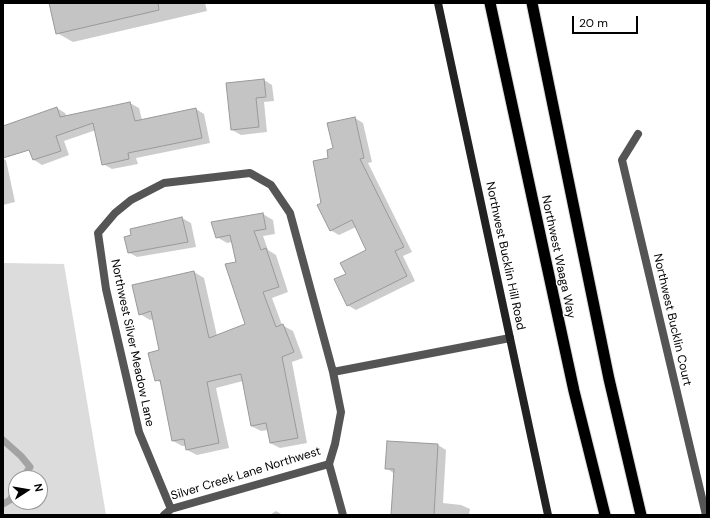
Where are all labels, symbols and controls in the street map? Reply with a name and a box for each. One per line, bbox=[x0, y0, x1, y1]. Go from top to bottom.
scale bar bbox=[574, 8, 640, 34]
text: 20 m bbox=[579, 15, 608, 31]
street label: Northwest Bucklin Hill Road bbox=[482, 181, 528, 331]
street label: Northwest Waaga Way bbox=[538, 194, 578, 320]
street label: Northwest Bucklin Court bbox=[650, 252, 694, 388]
street label: Northwest Silver Meadow Lane bbox=[107, 258, 157, 428]
street label: Silver Creek Lane Northwest bbox=[169, 444, 323, 504]
north arrow bbox=[8, 470, 48, 510]
text: N bbox=[31, 482, 46, 493]

